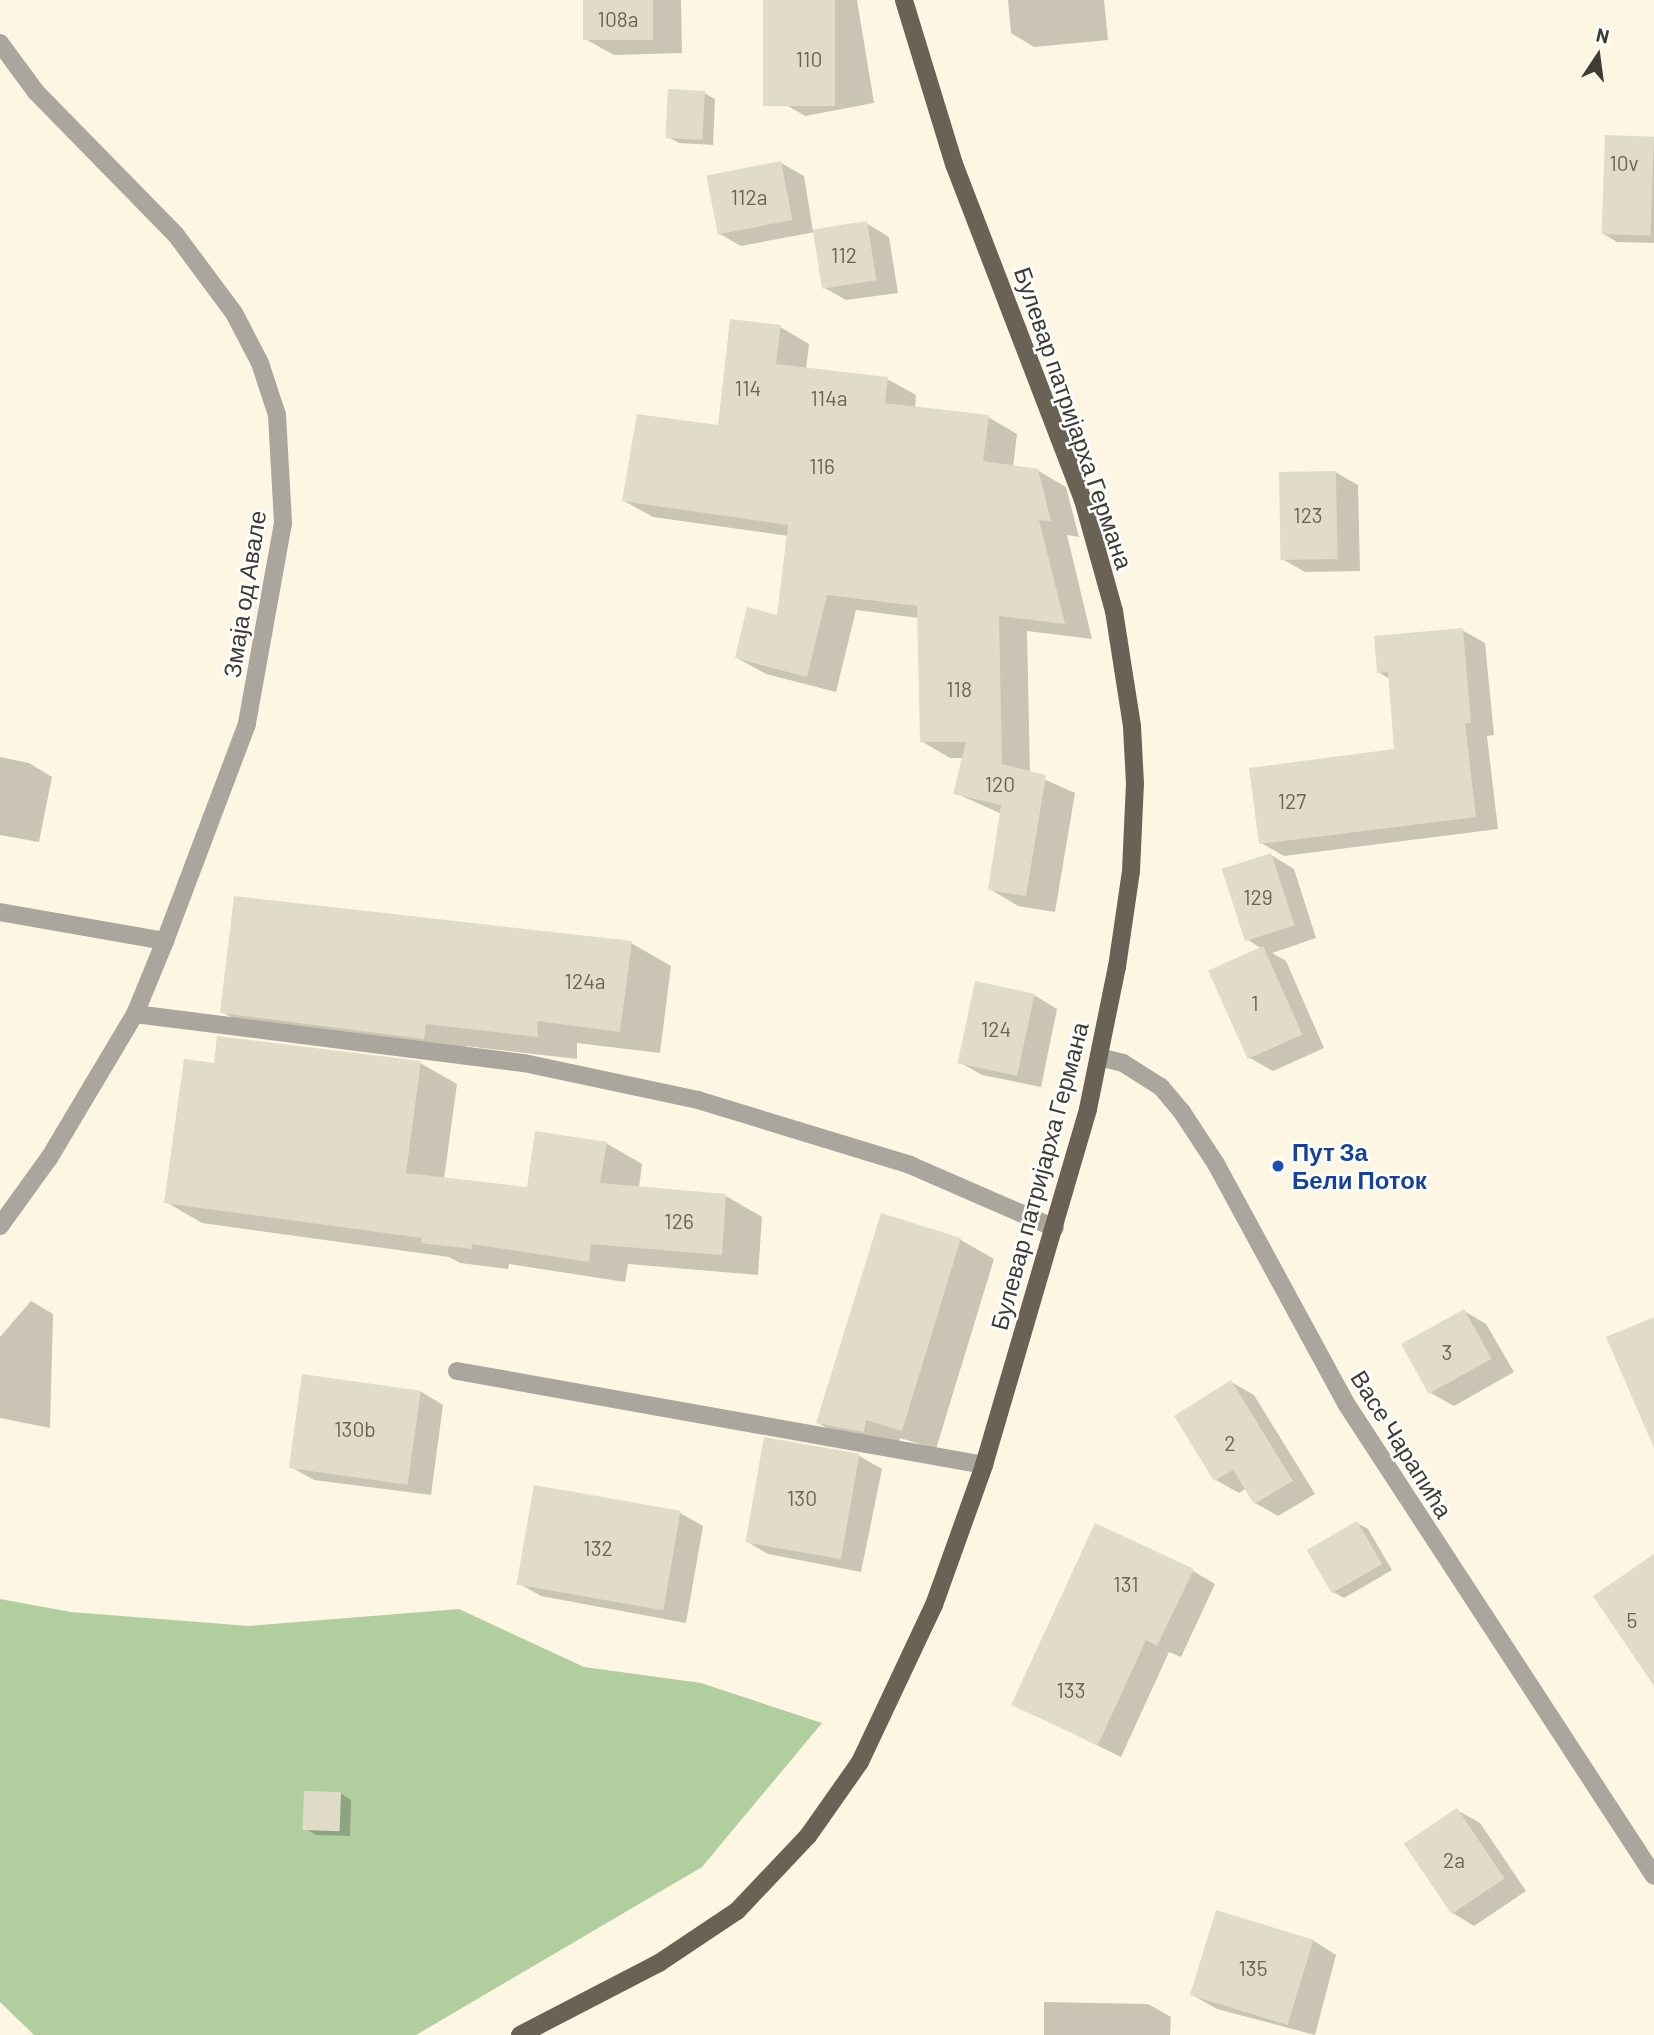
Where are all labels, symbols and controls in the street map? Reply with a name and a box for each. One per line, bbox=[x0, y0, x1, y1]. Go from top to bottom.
house number: 108a bbox=[598, 6, 638, 32]
north arrow bbox=[1563, 21, 1633, 91]
text: N bbox=[1594, 22, 1612, 48]
house number: 110 bbox=[796, 46, 822, 72]
house number: 10v bbox=[1609, 150, 1639, 176]
house number: 112a bbox=[731, 184, 767, 210]
house number: 112 bbox=[831, 242, 857, 268]
street label: Булевар патријарха Германа bbox=[1009, 263, 1139, 573]
house number: 114 bbox=[735, 375, 761, 401]
house number: 114a bbox=[810, 385, 848, 411]
house number: 116 bbox=[809, 453, 835, 479]
house number: 123 bbox=[1293, 502, 1323, 528]
street label: Змаја од Авале bbox=[217, 508, 271, 680]
house number: 118 bbox=[946, 676, 972, 702]
house number: 120 bbox=[985, 771, 1015, 797]
house number: 127 bbox=[1278, 788, 1306, 814]
house number: 129 bbox=[1243, 884, 1273, 910]
house number: 124a bbox=[565, 968, 605, 994]
house number: 1 bbox=[1251, 990, 1259, 1016]
house number: 124 bbox=[981, 1016, 1011, 1042]
street label: Булевар патријарха Германа bbox=[984, 1019, 1094, 1333]
place label: Пут За Бели Поток bbox=[1292, 1138, 1427, 1194]
marker: Пут За Бели Поток bbox=[1270, 1158, 1286, 1174]
house number: 126 bbox=[664, 1208, 694, 1234]
house number: 3 bbox=[1442, 1339, 1452, 1365]
street label: Васе Чарапића bbox=[1345, 1365, 1459, 1523]
house number: 130b bbox=[334, 1416, 376, 1442]
house number: 2 bbox=[1224, 1430, 1236, 1456]
house number: 130 bbox=[787, 1485, 817, 1511]
house number: 132 bbox=[583, 1535, 613, 1561]
house number: 131 bbox=[1113, 1571, 1139, 1597]
house number: 5 bbox=[1627, 1607, 1637, 1633]
house number: 133 bbox=[1057, 1677, 1085, 1703]
house number: 2a bbox=[1443, 1847, 1465, 1873]
house number: 135 bbox=[1239, 1955, 1267, 1981]

